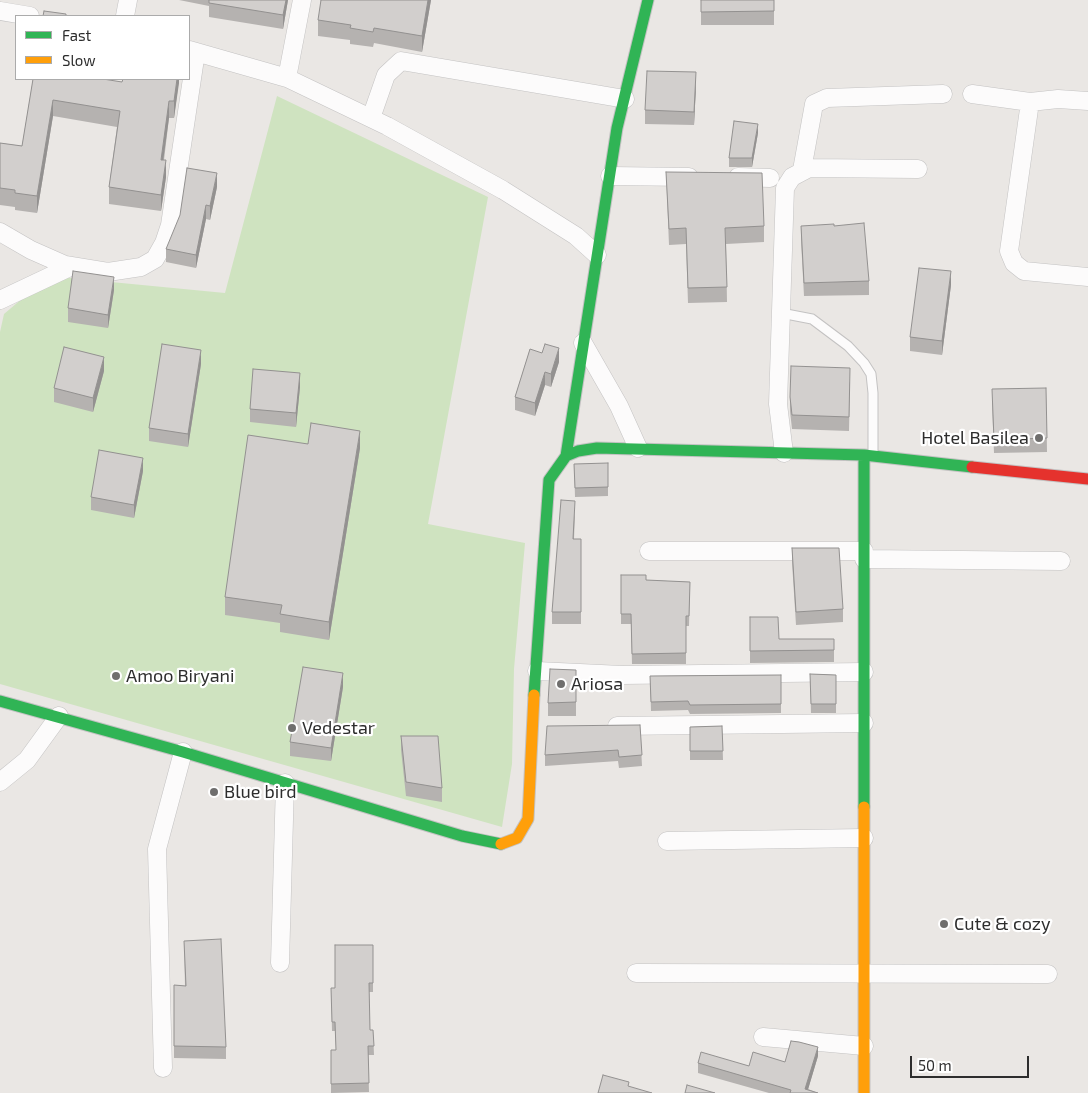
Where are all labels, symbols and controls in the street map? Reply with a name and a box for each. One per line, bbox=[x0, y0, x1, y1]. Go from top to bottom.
legend bbox=[15, 15, 190, 80]
text: Fast bbox=[62, 26, 91, 44]
text: Slow bbox=[62, 51, 96, 69]
place label: Hotel Basilea bbox=[921, 427, 1029, 449]
marker: Hotel Basilea bbox=[1033, 432, 1045, 444]
place label: Amoo Biryani bbox=[126, 665, 235, 687]
marker: Amoo Biryani bbox=[110, 670, 122, 682]
place label: Ariosa bbox=[571, 673, 623, 695]
marker: Ariosa bbox=[555, 678, 567, 690]
place label: Vedestar bbox=[302, 717, 375, 739]
marker: Vedestar bbox=[286, 722, 298, 734]
place label: Blue bird bbox=[224, 781, 297, 803]
marker: Blue bird bbox=[208, 786, 220, 798]
place label: Cute & cozy bbox=[954, 913, 1051, 935]
marker: Cute & cozy bbox=[938, 918, 950, 930]
scale bar bbox=[913, 1046, 1032, 1078]
text: 50 m bbox=[918, 1056, 952, 1074]

